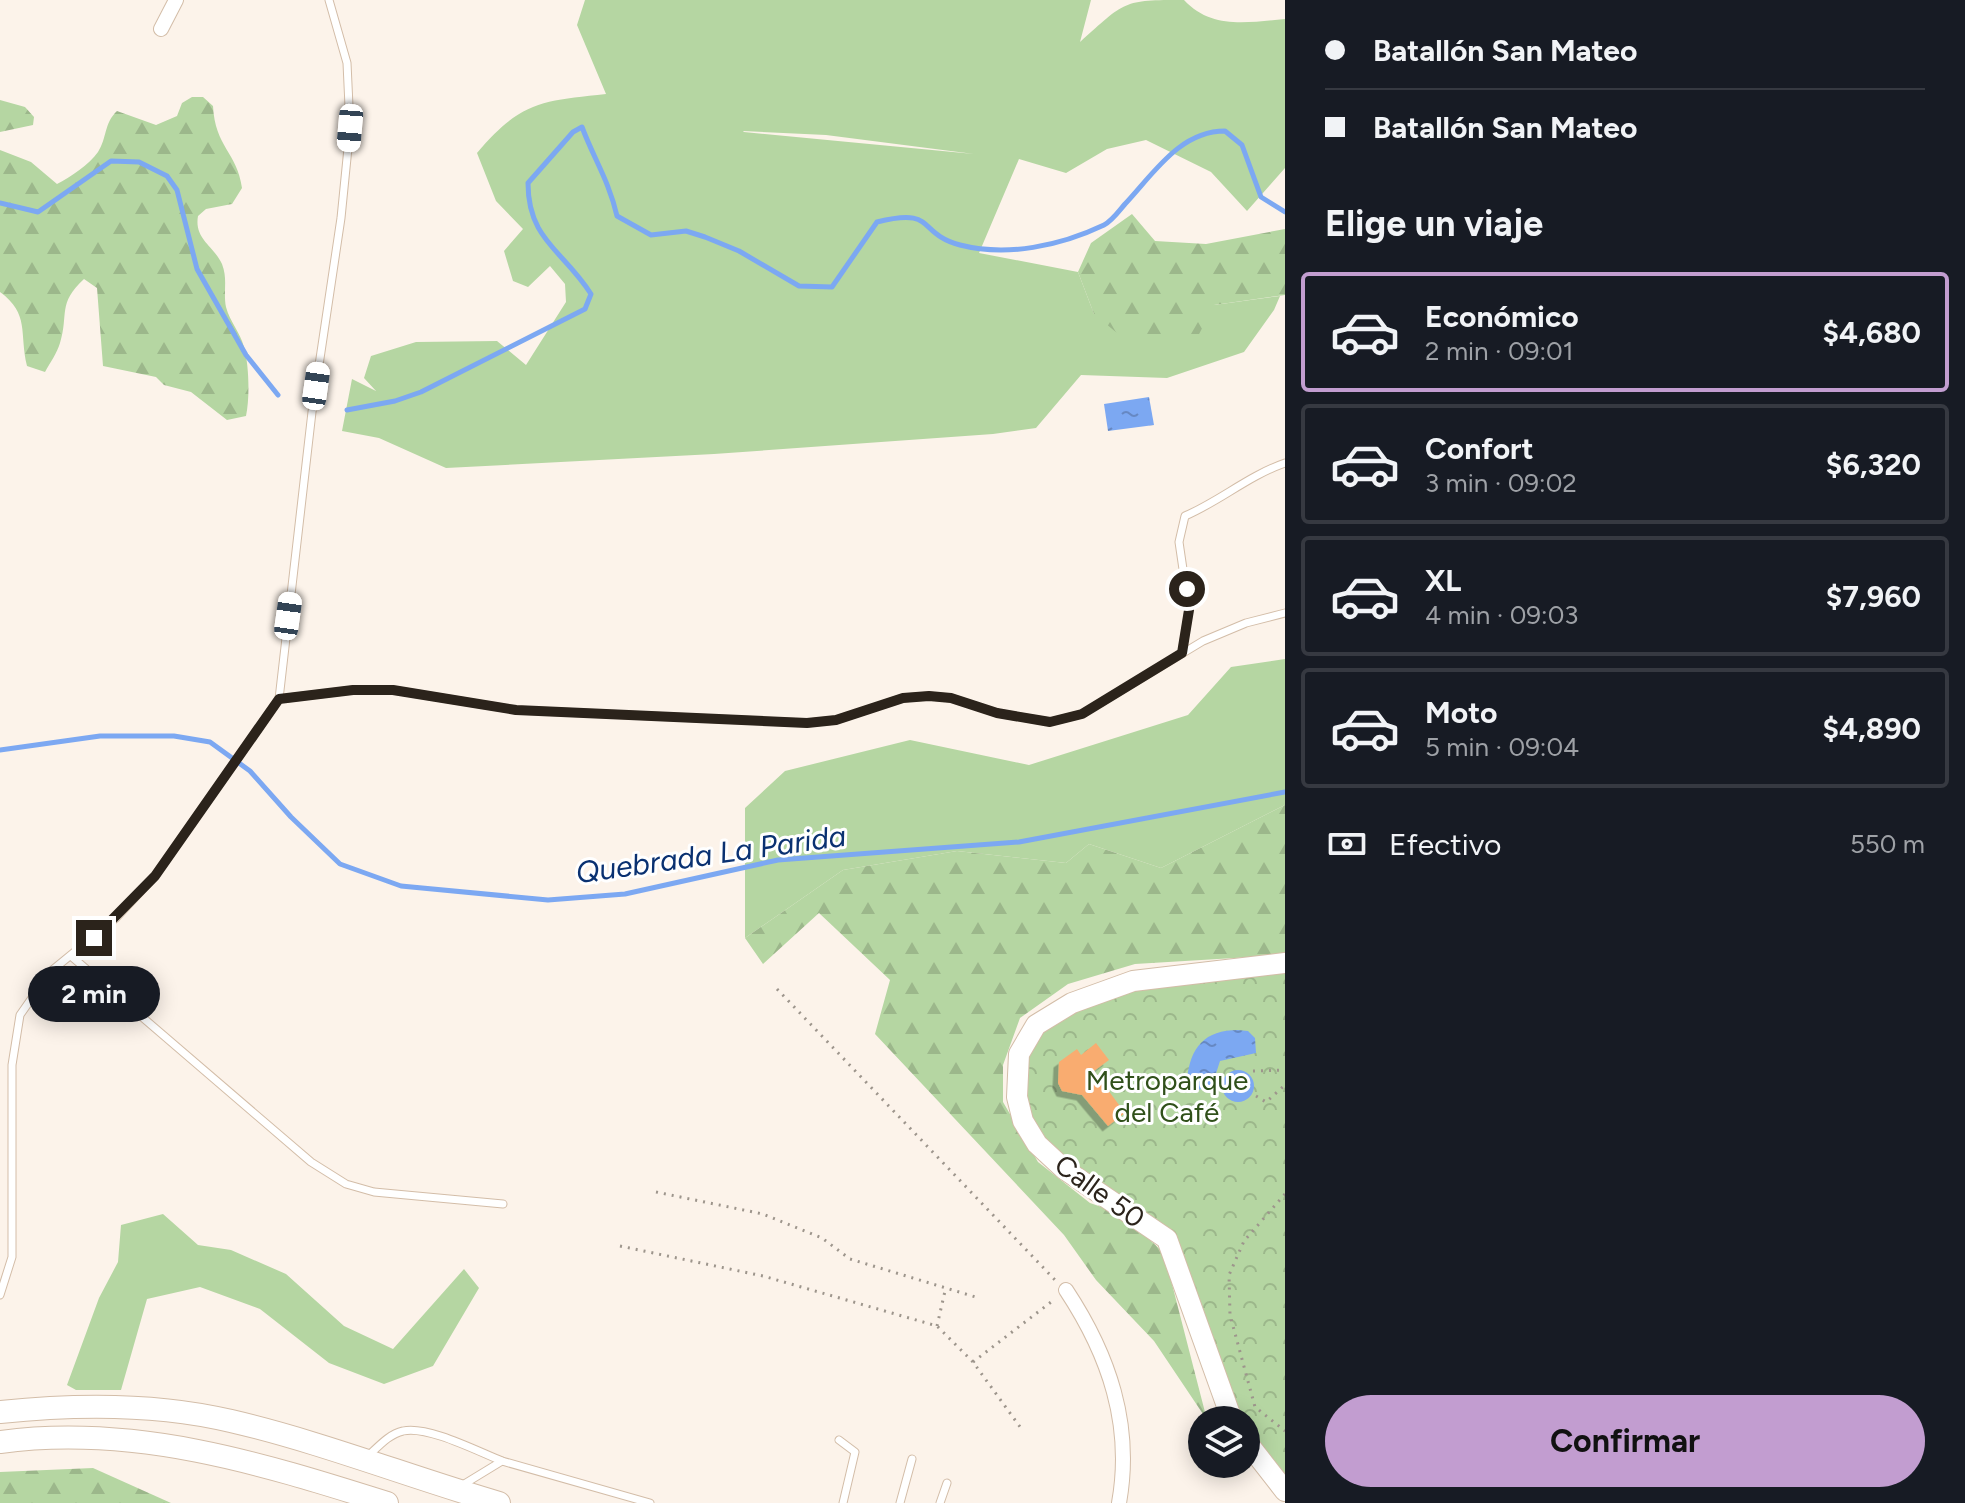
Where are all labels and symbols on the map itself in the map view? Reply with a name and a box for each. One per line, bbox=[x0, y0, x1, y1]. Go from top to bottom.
car bbox=[336, 103, 364, 153]
car bbox=[301, 361, 331, 411]
route start bbox=[1169, 571, 1205, 607]
car bbox=[273, 591, 303, 641]
water label: Quebrada La Parida bbox=[574, 817, 848, 891]
route end bbox=[76, 920, 112, 956]
callout: 2 min bbox=[28, 966, 160, 1022]
park label: Metroparque del Café bbox=[1086, 1063, 1248, 1129]
street label: Calle 50 bbox=[1048, 1147, 1152, 1235]

